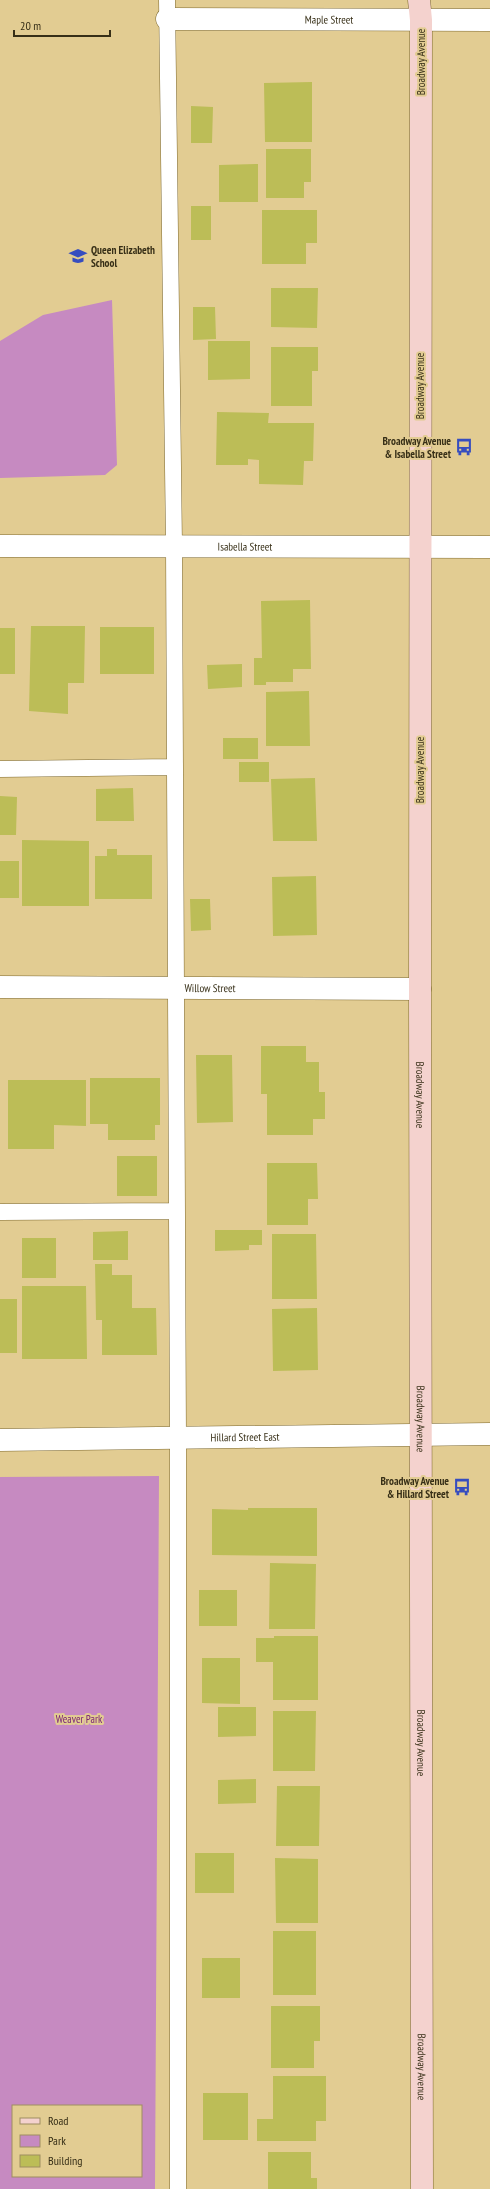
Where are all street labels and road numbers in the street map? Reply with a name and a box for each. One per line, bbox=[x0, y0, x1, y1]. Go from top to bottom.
street label: Maple Street bbox=[305, 12, 353, 27]
street label: Broadway Avenue bbox=[414, 28, 428, 95]
street label: Broadway Avenue bbox=[413, 352, 427, 419]
street label: Isabella Street bbox=[218, 539, 272, 554]
street label: Broadway Avenue bbox=[413, 736, 427, 803]
street label: Willow Street bbox=[184, 981, 236, 995]
street label: Broadway Avenue bbox=[413, 1061, 427, 1129]
street label: Broadway Avenue bbox=[414, 1385, 428, 1453]
street label: Hillard Street East bbox=[210, 1430, 280, 1444]
street label: Broadway Avenue bbox=[414, 1709, 428, 1777]
street label: Broadway Avenue bbox=[415, 2033, 429, 2101]

